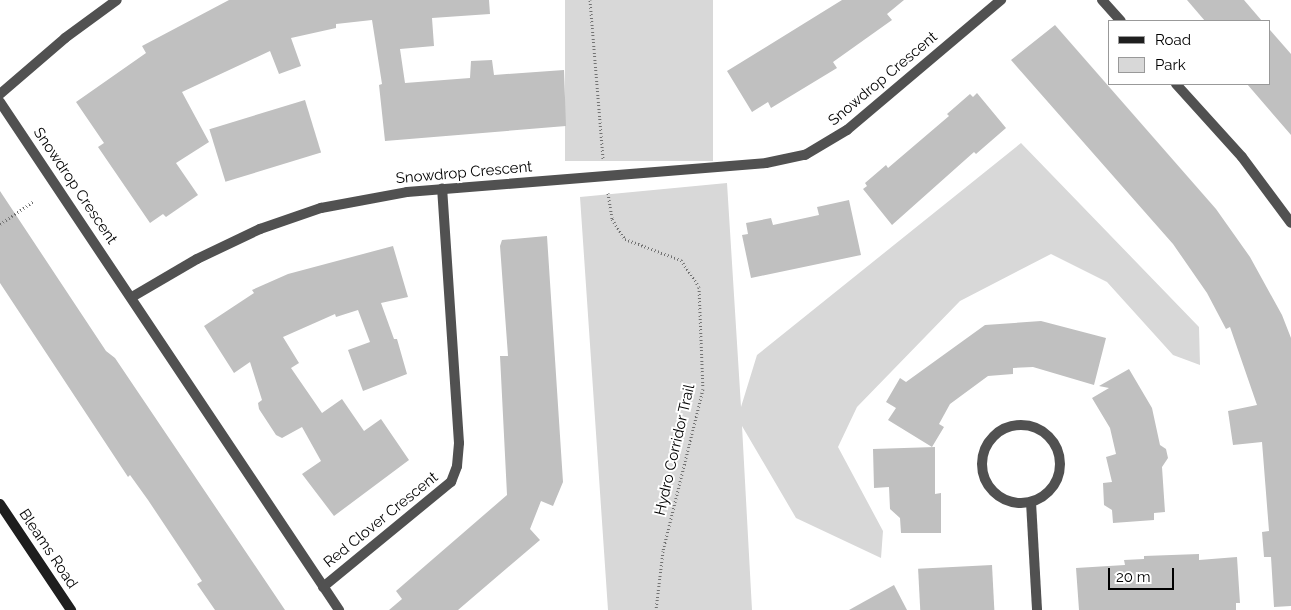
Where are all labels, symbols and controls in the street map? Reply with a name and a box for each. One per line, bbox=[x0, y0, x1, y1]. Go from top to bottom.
legend bbox=[1108, 20, 1271, 85]
street label: Snowdrop Crescent bbox=[825, 28, 941, 130]
text: Road bbox=[1155, 31, 1191, 49]
text: Park bbox=[1155, 56, 1186, 74]
street label: Snowdrop Crescent bbox=[29, 124, 121, 248]
street label: Snowdrop Crescent bbox=[395, 158, 533, 188]
street label: Hydro Corridor Trail bbox=[651, 382, 699, 518]
street label: Red Clover Crescent bbox=[320, 468, 442, 572]
street label: Bleams Road bbox=[15, 506, 81, 592]
scale bar bbox=[1111, 558, 1177, 590]
text: 20 m bbox=[1116, 568, 1151, 586]

